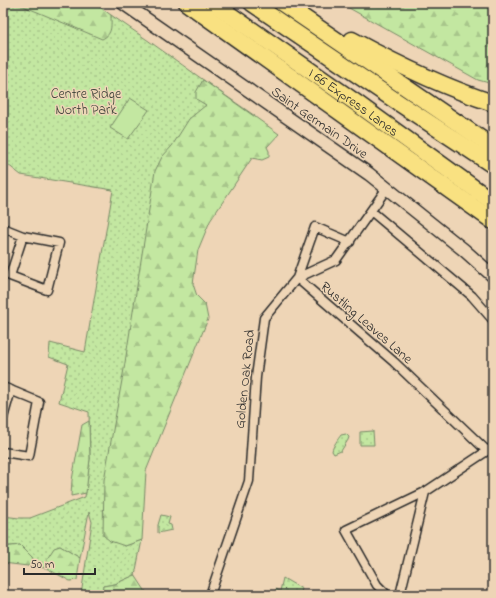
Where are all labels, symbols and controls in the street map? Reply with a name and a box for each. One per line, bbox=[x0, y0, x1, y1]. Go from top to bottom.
street label: I 66 Express Lanes bbox=[304, 64, 403, 142]
street label: Saint Germain Drive bbox=[266, 82, 373, 165]
park label: Centre Ridge North Park bbox=[51, 84, 122, 121]
street label: Rustling Leaves Lane bbox=[314, 277, 418, 371]
street label: Golden Oak Road bbox=[230, 329, 261, 430]
scale bar bbox=[24, 550, 95, 576]
text: 50 m bbox=[30, 556, 54, 574]

